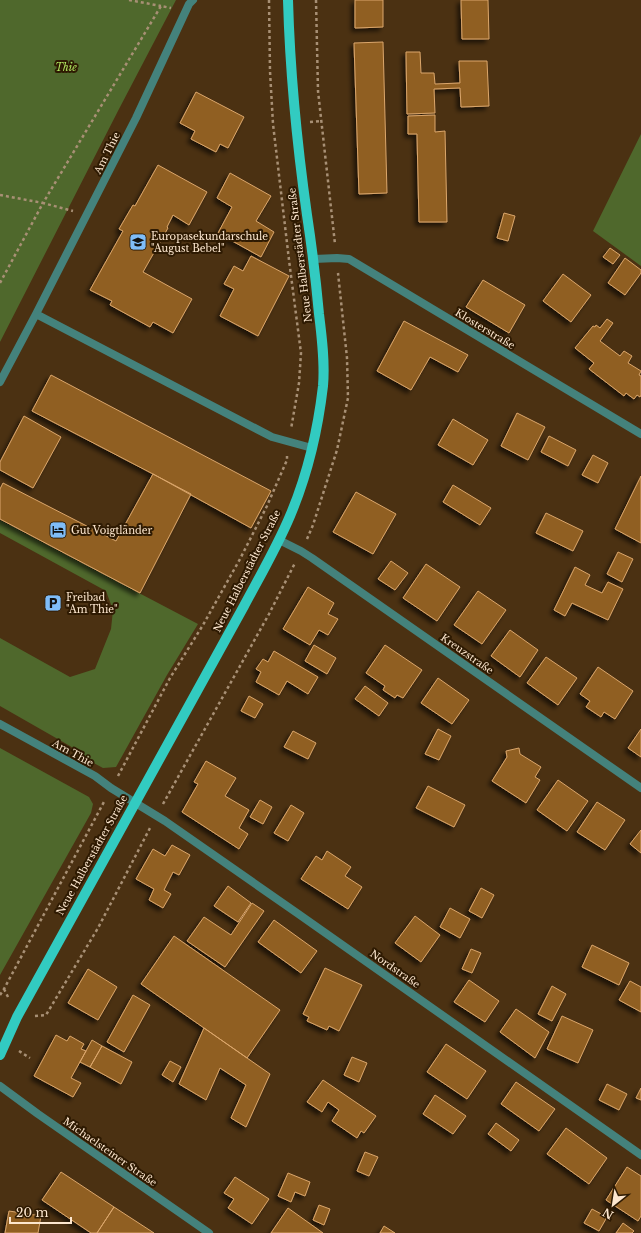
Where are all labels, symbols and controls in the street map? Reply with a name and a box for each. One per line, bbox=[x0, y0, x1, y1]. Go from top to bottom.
park label: Thie bbox=[55, 61, 77, 74]
street label: Am Thie bbox=[91, 130, 123, 177]
street label: Neue Halberstädter Straße bbox=[285, 187, 315, 323]
place label: Europasekundarschule "August Bebel" bbox=[151, 230, 268, 255]
school or university icon: Europasekundarschule "August Bebel" bbox=[128, 232, 148, 252]
street label: Klosterstraße bbox=[453, 306, 518, 352]
street label: Neue Halberstädter Straße bbox=[210, 507, 284, 634]
hotel icon: Gut Voigtländer bbox=[48, 520, 68, 540]
place label: Gut Voigtländer bbox=[71, 524, 153, 537]
place label: Freibad "Am Thie" bbox=[66, 591, 118, 616]
parking icon: Freibad "Am Thie" bbox=[43, 593, 63, 613]
street label: Kreuzstraße bbox=[438, 631, 496, 677]
street label: Am Thie bbox=[49, 736, 96, 770]
street label: Neue Halberstädter Straße bbox=[53, 792, 131, 917]
street label: Nordstraße bbox=[368, 947, 423, 991]
street label: Michaelsteiner Straße bbox=[61, 1115, 160, 1189]
north arrow bbox=[593, 1185, 633, 1225]
scale bar bbox=[10, 1199, 71, 1225]
text: 20 m bbox=[16, 1205, 48, 1220]
text: N bbox=[599, 1205, 616, 1222]

